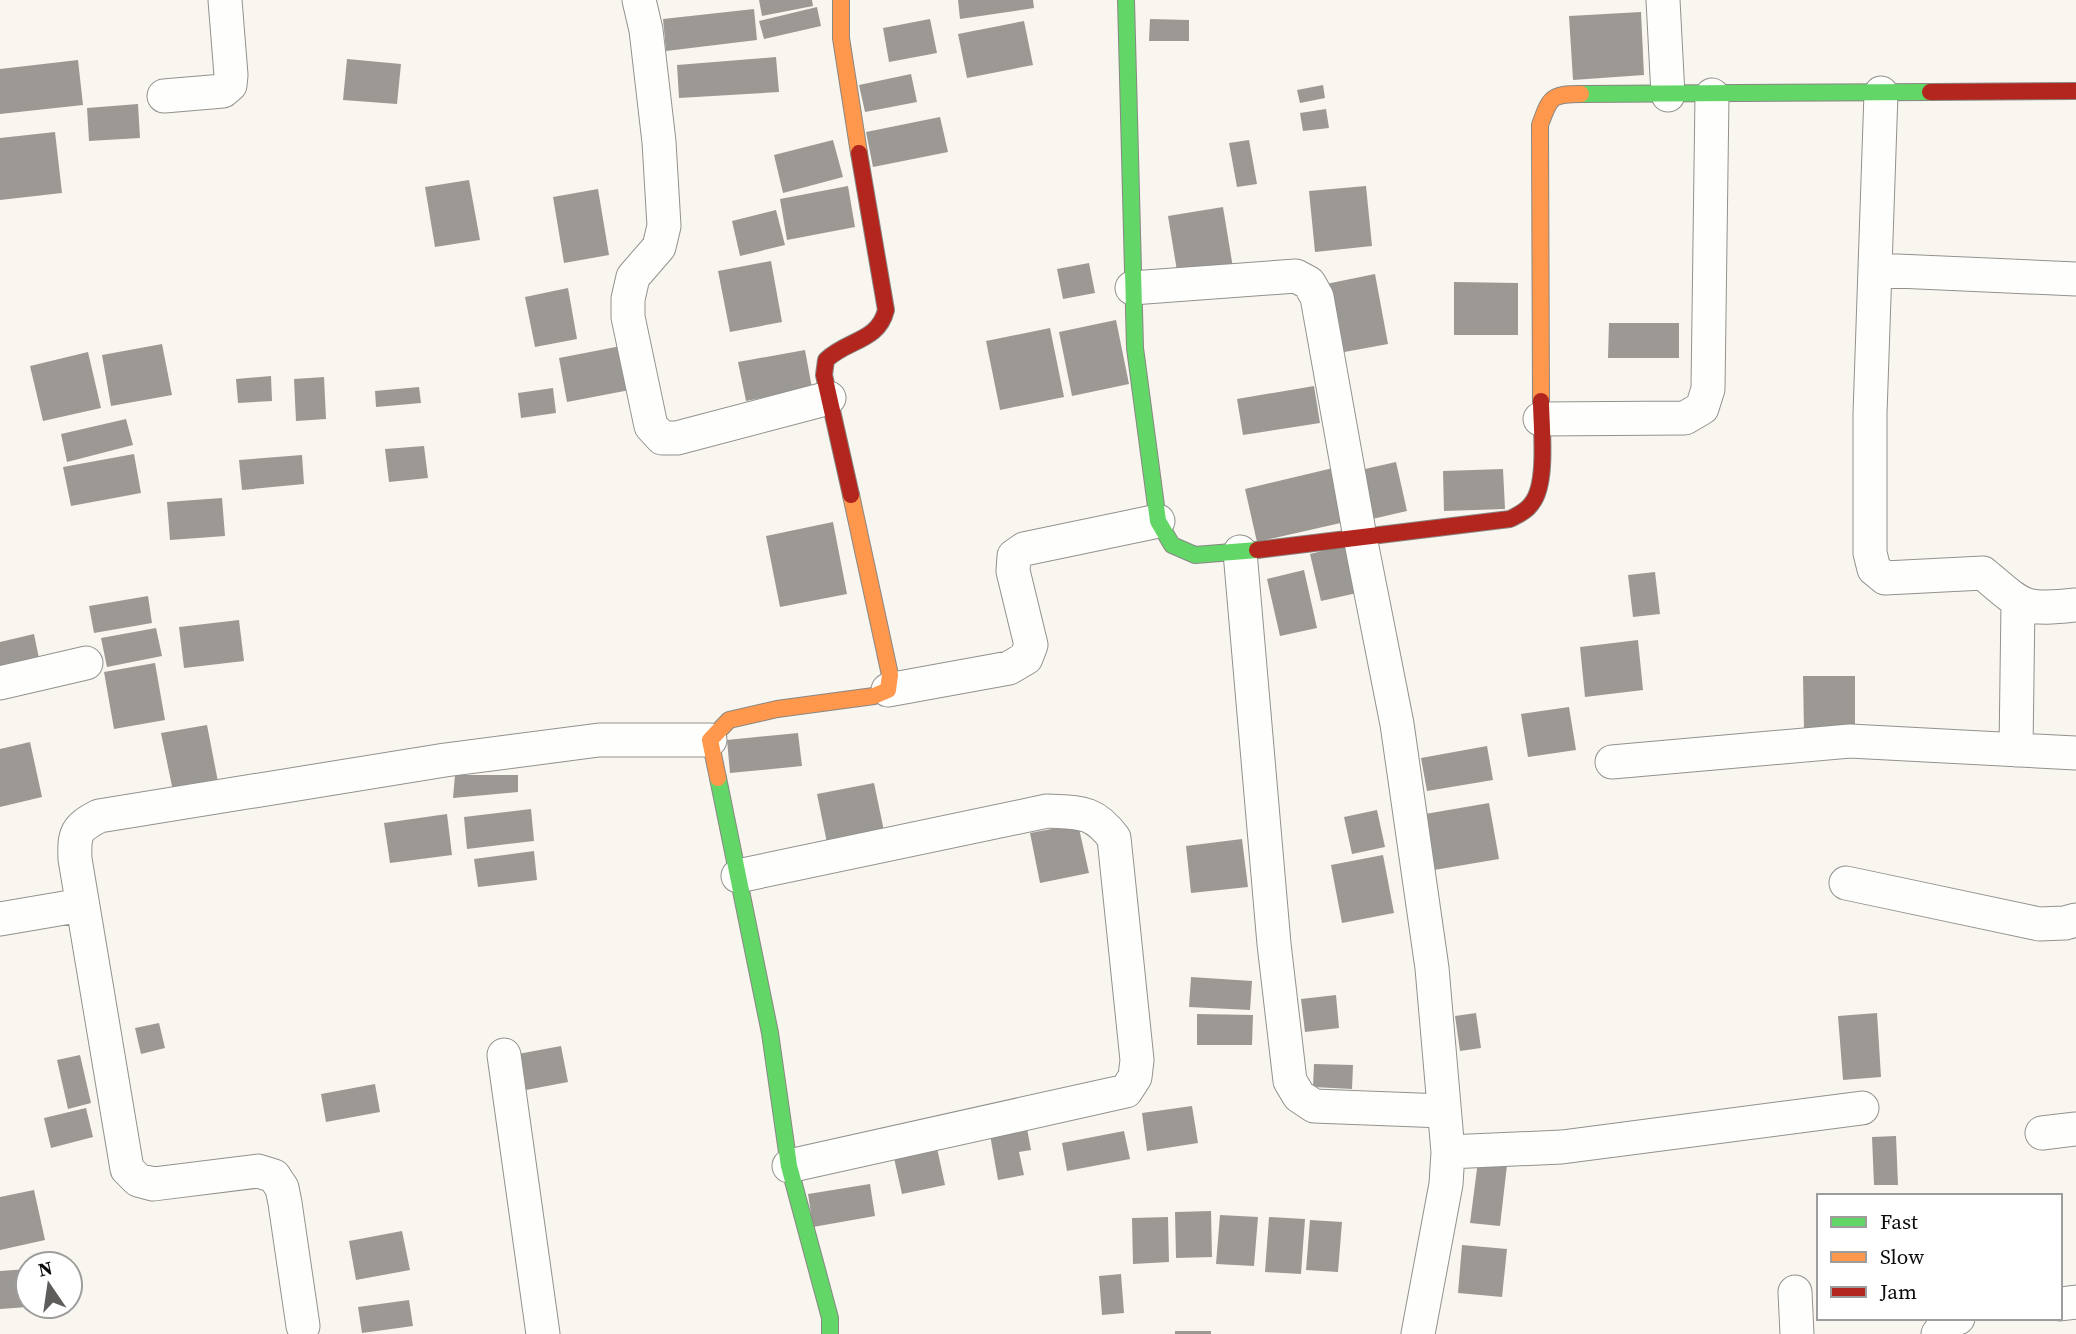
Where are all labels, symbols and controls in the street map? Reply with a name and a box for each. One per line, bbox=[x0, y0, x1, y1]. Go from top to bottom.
legend bbox=[1817, 1194, 2062, 1320]
text: Fast bbox=[1880, 1207, 1918, 1236]
text: Slow bbox=[1880, 1242, 1924, 1271]
north arrow bbox=[14, 1250, 84, 1320]
text: N bbox=[36, 1254, 55, 1283]
text: Jam bbox=[1879, 1277, 1917, 1306]

